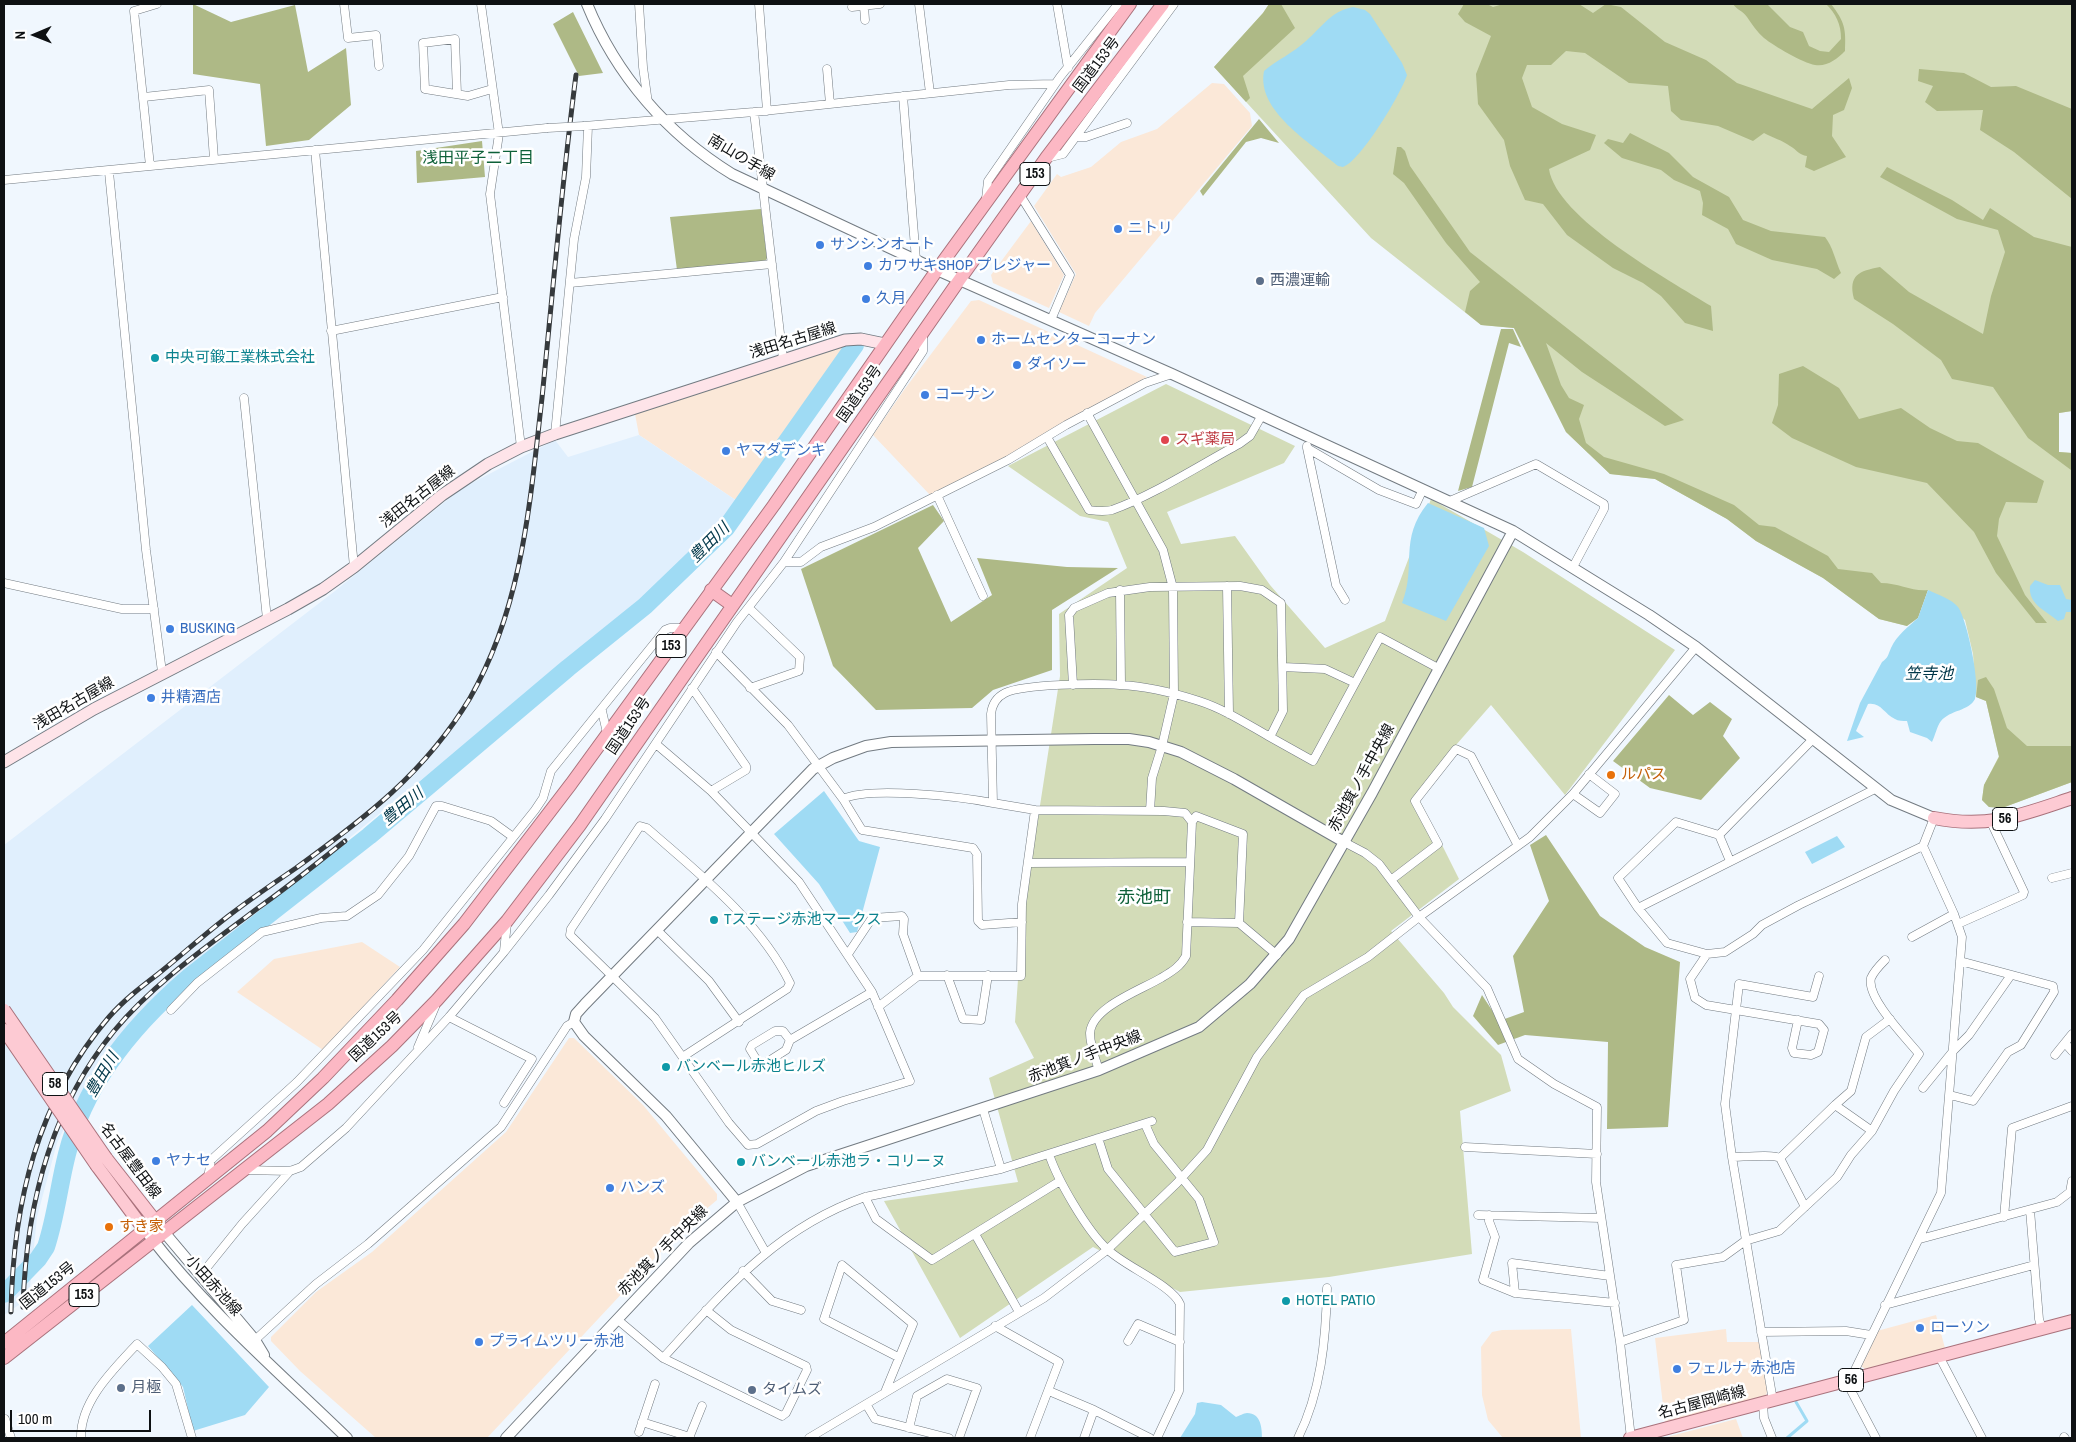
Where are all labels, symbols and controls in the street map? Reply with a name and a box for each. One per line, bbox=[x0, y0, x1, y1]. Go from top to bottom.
north arrow bbox=[10, 10, 60, 60]
text: N bbox=[11, 31, 29, 40]
street label: 国道153号 bbox=[1070, 33, 1124, 97]
street label: 南山の手線 bbox=[704, 131, 778, 185]
district label: 浅田平子二丁目 bbox=[422, 149, 534, 169]
road number: 153 bbox=[1020, 162, 1050, 185]
place label: ニトリ bbox=[1128, 220, 1173, 238]
marker: ニトリ bbox=[1112, 223, 1124, 235]
place label: サンシンオート bbox=[830, 236, 935, 254]
marker: サンシンオート bbox=[814, 239, 826, 251]
place label: カワサキSHOP プレジャー bbox=[878, 257, 1051, 275]
marker: カワサキSHOP プレジャー bbox=[862, 260, 874, 272]
place label: 西濃運輸 bbox=[1270, 272, 1330, 290]
marker: 西濃運輸 bbox=[1254, 275, 1266, 287]
place label: 久月 bbox=[876, 290, 906, 308]
marker: 久月 bbox=[860, 293, 872, 305]
street label: 浅田名古屋線 bbox=[747, 319, 839, 363]
place label: ホームセンターコーナン bbox=[991, 331, 1156, 349]
marker: ホームセンターコーナン bbox=[975, 334, 987, 346]
place label: 中央可鍛工業株式会社 bbox=[165, 349, 315, 367]
marker: 中央可鍛工業株式会社 bbox=[149, 352, 161, 364]
place label: ダイソー bbox=[1027, 356, 1087, 374]
marker: ダイソー bbox=[1011, 359, 1023, 371]
street label: 国道153号 bbox=[834, 362, 886, 426]
place label: コーナン bbox=[935, 386, 995, 404]
marker: コーナン bbox=[919, 389, 931, 401]
place label: スギ薬局 bbox=[1175, 431, 1235, 449]
marker: スギ薬局 bbox=[1159, 434, 1171, 446]
place label: ヤマダデンキ bbox=[736, 442, 826, 460]
marker: ヤマダデンキ bbox=[720, 445, 732, 457]
street label: 浅田名古屋線 bbox=[377, 462, 459, 532]
water label: 豊田川 bbox=[686, 519, 734, 567]
place label: BUSKING bbox=[180, 620, 235, 638]
marker: BUSKING bbox=[164, 623, 176, 635]
road number: 153 bbox=[656, 634, 686, 658]
water label: 笠寺池 bbox=[1905, 665, 1953, 685]
street label: 浅田名古屋線 bbox=[31, 674, 117, 734]
place label: 井精酒店 bbox=[161, 689, 221, 707]
marker: 井精酒店 bbox=[145, 692, 157, 704]
street label: 国道153号 bbox=[603, 694, 655, 758]
street label: 赤池箕ノ手中央線 bbox=[1325, 721, 1399, 835]
place label: ルパス bbox=[1621, 766, 1666, 784]
marker: ルパス bbox=[1605, 769, 1617, 781]
water label: 豊田川 bbox=[378, 784, 428, 830]
road number: 56 bbox=[1992, 808, 2018, 831]
district label: 赤池町 bbox=[1117, 887, 1171, 909]
place label: Tステージ赤池マークス bbox=[724, 911, 882, 929]
marker: Tステージ赤池マークス bbox=[708, 914, 720, 926]
street label: 国道153号 bbox=[346, 1008, 406, 1066]
street label: 赤池箕ノ手中央線 bbox=[1026, 1027, 1144, 1087]
water label: 豊田川 bbox=[82, 1049, 124, 1101]
place label: バンベール赤池ヒルズ bbox=[676, 1058, 826, 1076]
marker: バンベール赤池ヒルズ bbox=[660, 1061, 672, 1073]
road number: 58 bbox=[42, 1072, 68, 1096]
street label: 名古屋豊田線 bbox=[96, 1120, 164, 1202]
place label: ヤナセ bbox=[166, 1152, 211, 1170]
place label: バンベール赤池ラ・コリーヌ bbox=[751, 1153, 946, 1171]
marker: ヤナセ bbox=[150, 1155, 162, 1167]
marker: バンベール赤池ラ・コリーヌ bbox=[735, 1156, 747, 1168]
place label: ハンズ bbox=[620, 1179, 665, 1197]
marker: ハンズ bbox=[604, 1182, 616, 1194]
street label: 赤池箕ノ手中央線 bbox=[614, 1202, 712, 1300]
place label: すき家 bbox=[119, 1218, 164, 1236]
marker: すき家 bbox=[103, 1221, 115, 1233]
street label: 小田赤池線 bbox=[181, 1252, 245, 1320]
street label: 国道153号 bbox=[17, 1258, 79, 1314]
road number: 153 bbox=[69, 1284, 99, 1306]
place label: HOTEL PATIO bbox=[1296, 1292, 1376, 1310]
marker: HOTEL PATIO bbox=[1280, 1295, 1292, 1307]
place label: ローソン bbox=[1930, 1319, 1990, 1337]
marker: ローソン bbox=[1914, 1322, 1926, 1334]
place label: プライムツリー赤池 bbox=[489, 1333, 624, 1351]
marker: プライムツリー赤池 bbox=[473, 1336, 485, 1348]
place label: フェルナ 赤池店 bbox=[1687, 1360, 1795, 1378]
marker: フェルナ 赤池店 bbox=[1671, 1363, 1683, 1375]
road number: 56 bbox=[1838, 1368, 1864, 1392]
place label: 月極 bbox=[131, 1379, 161, 1397]
place label: タイムズ bbox=[762, 1381, 822, 1399]
marker: 月極 bbox=[115, 1382, 127, 1394]
street label: 名古屋岡崎線 bbox=[1656, 1383, 1748, 1423]
marker: タイムズ bbox=[746, 1384, 758, 1396]
scale bar bbox=[12, 1400, 154, 1432]
text: 100 m bbox=[18, 1408, 52, 1429]

